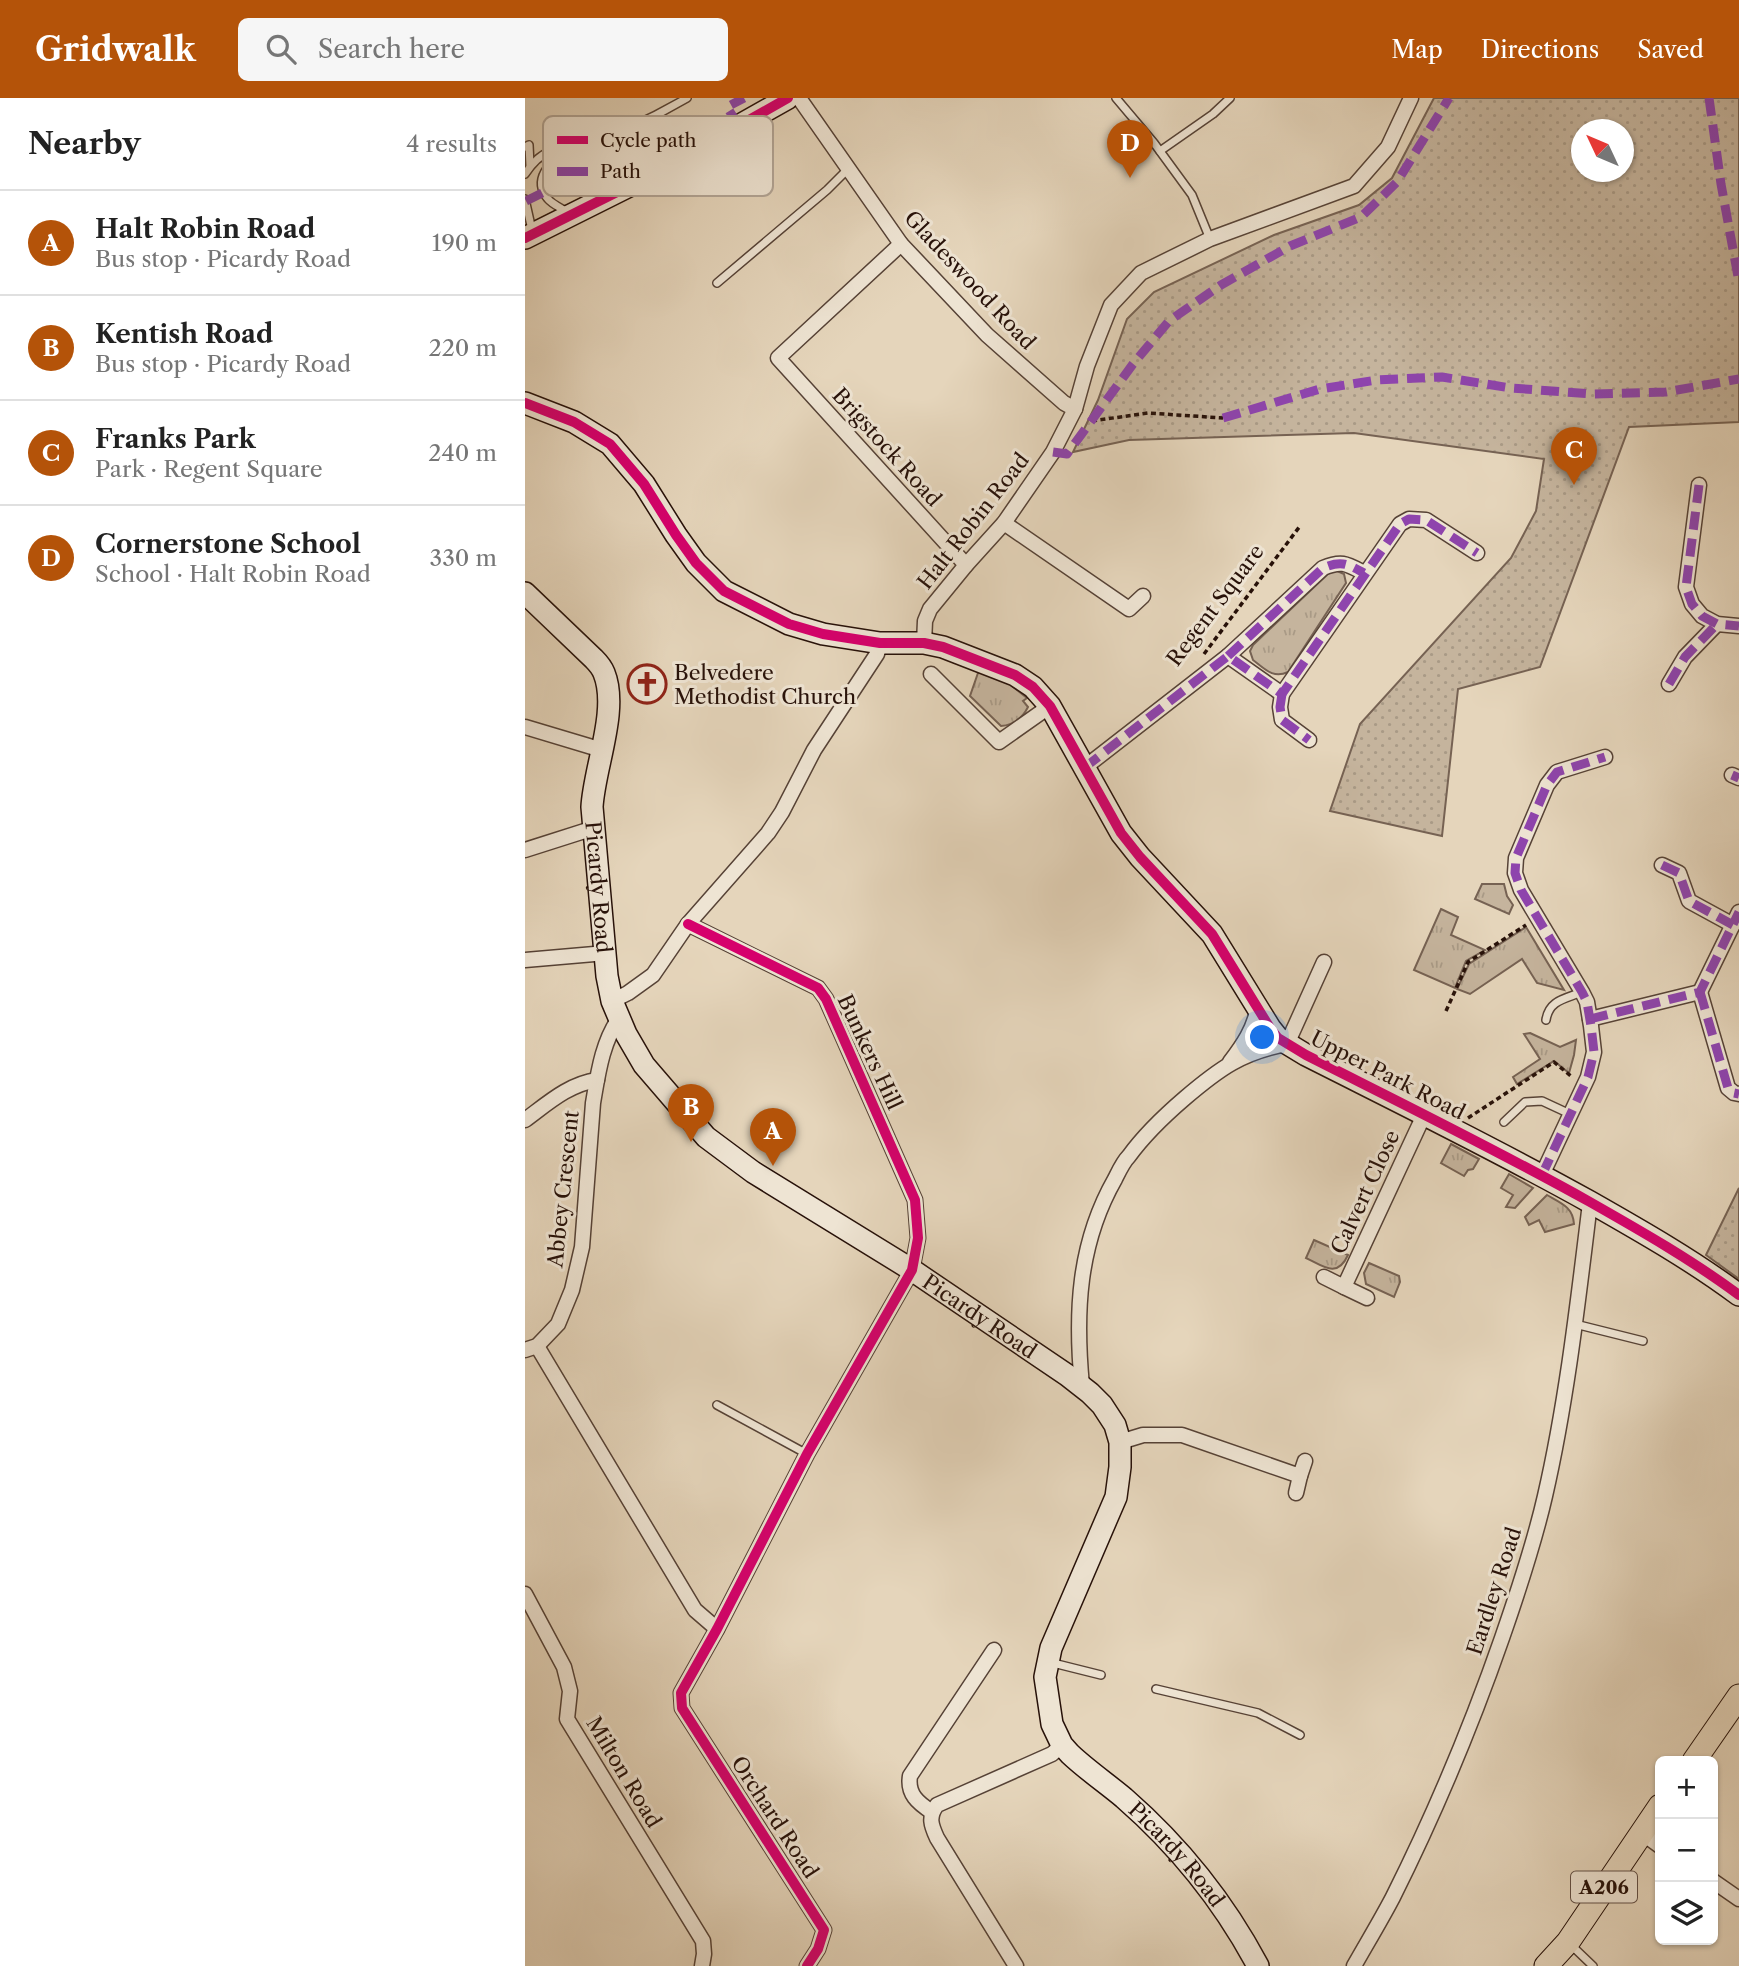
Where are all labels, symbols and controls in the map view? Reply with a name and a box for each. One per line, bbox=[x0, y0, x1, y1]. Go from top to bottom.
search box bbox=[238, 18, 728, 81]
text: Gridwalk bbox=[35, 29, 196, 70]
icon: search bbox=[262, 30, 300, 68]
text: Search here bbox=[318, 33, 465, 65]
text: Map bbox=[1391, 35, 1443, 64]
text: Directions bbox=[1481, 35, 1599, 64]
text: Saved bbox=[1637, 35, 1704, 64]
legend bbox=[543, 116, 773, 196]
north arrow bbox=[1571, 119, 1634, 182]
pin: D bbox=[1107, 120, 1153, 178]
text: Nearby bbox=[28, 125, 141, 162]
text: Cycle path bbox=[600, 129, 696, 152]
text: 4 results bbox=[406, 130, 497, 158]
text: Path bbox=[600, 160, 641, 183]
street label: Gladeswood Road bbox=[899, 205, 1041, 355]
text: Halt Robin Road bbox=[95, 213, 315, 245]
text: A bbox=[42, 229, 60, 257]
text: 190 m bbox=[432, 229, 497, 257]
text: Bus stop · Picardy Road bbox=[95, 245, 351, 273]
text: Kentish Road bbox=[95, 318, 273, 350]
text: B bbox=[42, 334, 60, 362]
text: 220 m bbox=[428, 334, 497, 362]
text: Bus stop · Picardy Road bbox=[95, 350, 351, 378]
street label: Brigstock Road bbox=[827, 383, 947, 511]
text: Franks Park bbox=[95, 423, 256, 455]
pin: C bbox=[1551, 427, 1597, 485]
text: C bbox=[42, 439, 60, 467]
text: 240 m bbox=[428, 439, 497, 467]
street label: Halt Robin Road bbox=[912, 448, 1034, 594]
text: Park · Regent Square bbox=[95, 455, 323, 483]
text: Cornerstone School bbox=[95, 528, 361, 560]
street label: Regent Square bbox=[1161, 539, 1269, 671]
text: D bbox=[41, 544, 61, 572]
text: 330 m bbox=[430, 544, 497, 572]
text: School · Halt Robin Road bbox=[95, 560, 371, 588]
place label: Belvedere Methodist Church bbox=[674, 660, 856, 709]
church icon: Belvedere Methodist Church bbox=[626, 663, 668, 705]
street label: Picardy Road bbox=[581, 820, 617, 954]
street label: Bunkers Hill bbox=[832, 990, 908, 1114]
your location bbox=[1245, 1020, 1279, 1054]
street label: Upper Park Road bbox=[1307, 1025, 1470, 1125]
pin: B bbox=[668, 1084, 714, 1142]
pin: A bbox=[750, 1108, 796, 1166]
street label: Abbey Crescent bbox=[542, 1109, 584, 1270]
street label: Calvert Close bbox=[1325, 1126, 1405, 1258]
street label: Picardy Road bbox=[918, 1269, 1042, 1364]
street label: Eardley Road bbox=[1462, 1524, 1527, 1658]
street label: Milton Road bbox=[581, 1712, 667, 1832]
street label: Orchard Road bbox=[726, 1751, 824, 1883]
map controls bbox=[1655, 1756, 1718, 1945]
button: + bbox=[1655, 1756, 1718, 1819]
street label: Picardy Road bbox=[1124, 1796, 1230, 1912]
button: − bbox=[1655, 1819, 1718, 1882]
road number: A206 bbox=[1571, 1872, 1637, 1902]
button: layers bbox=[1655, 1882, 1718, 1945]

